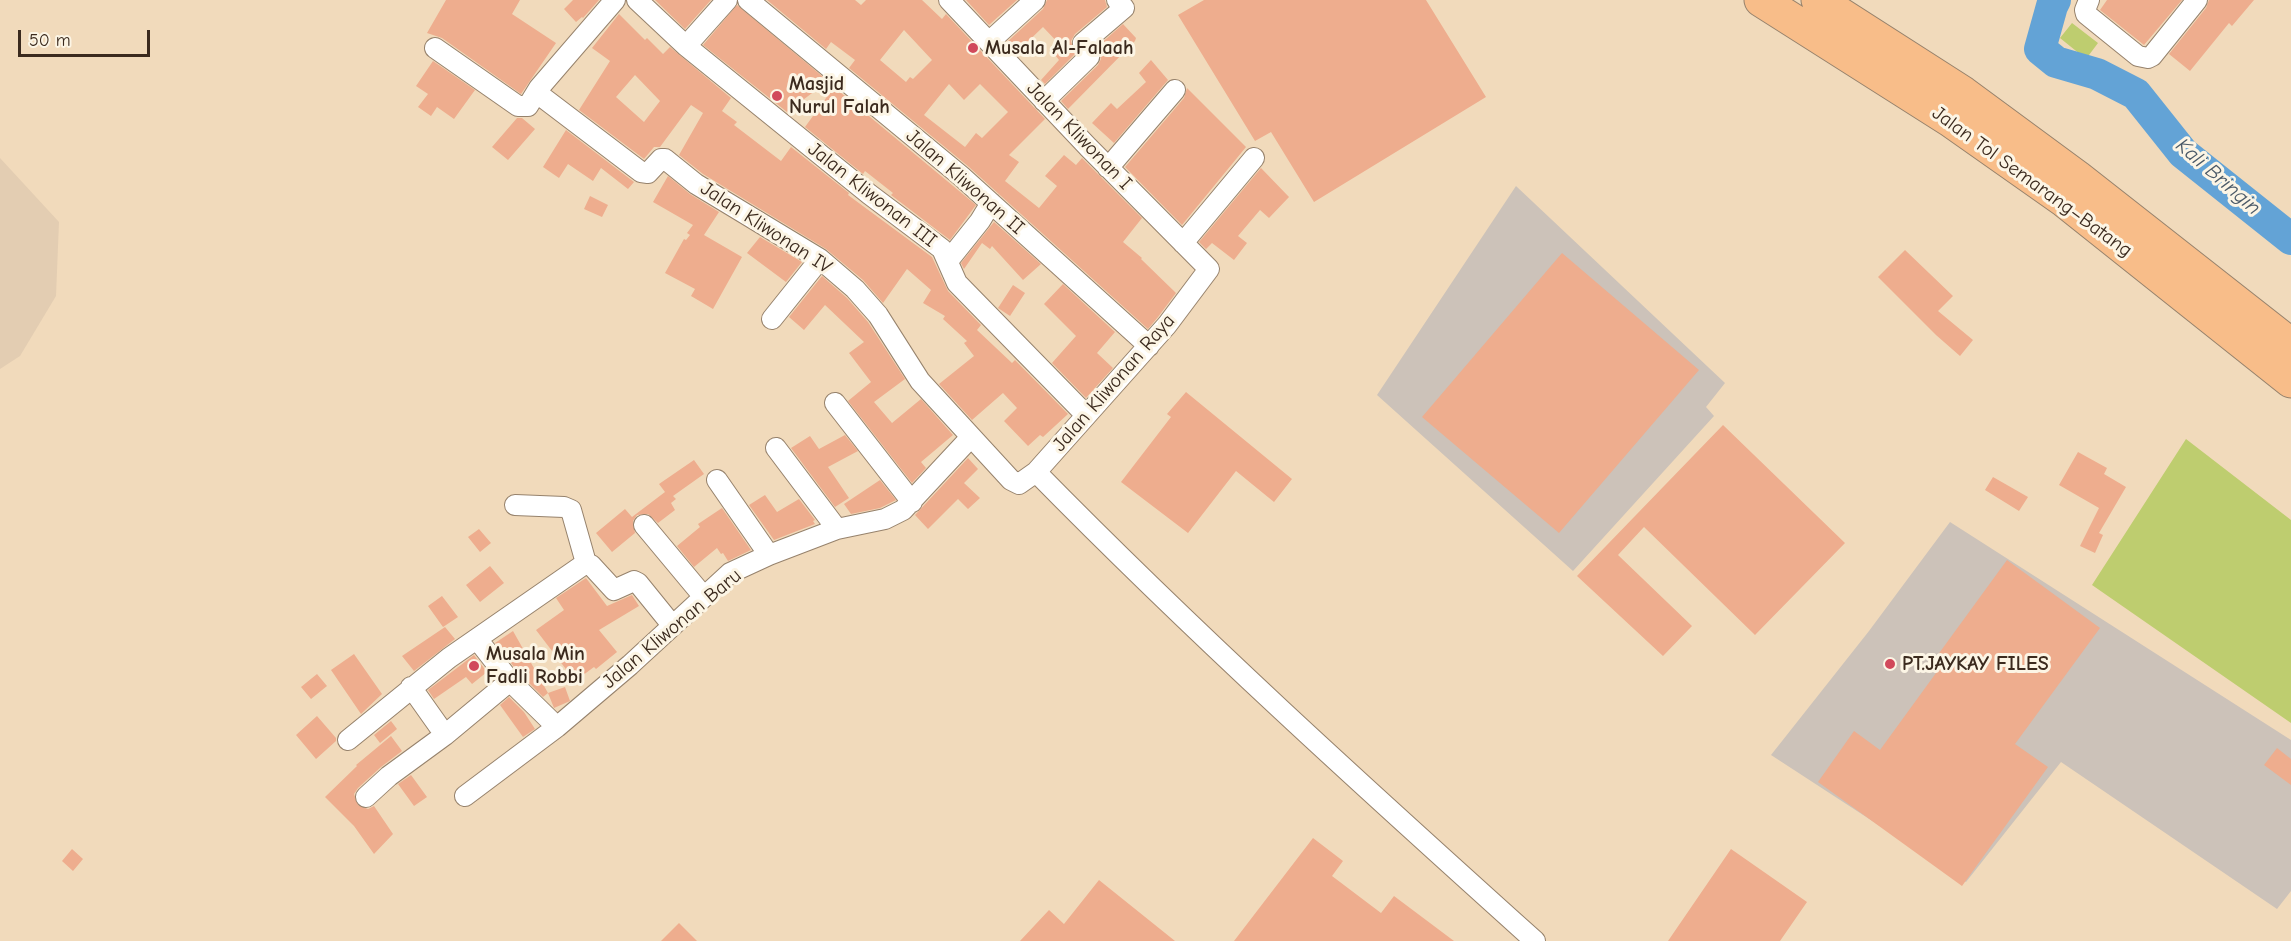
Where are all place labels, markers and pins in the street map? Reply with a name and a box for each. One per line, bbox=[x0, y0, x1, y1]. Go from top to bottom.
place label: Musala Al-Falaah bbox=[985, 36, 1133, 60]
marker: Musala Al-Falaah bbox=[966, 41, 980, 55]
place label: Masjid Nurul Falah bbox=[789, 72, 890, 119]
marker: Masjid Nurul Falah bbox=[770, 89, 784, 103]
place label: Musala Min Fadli Robbi bbox=[486, 642, 585, 689]
place label: PT.JAYKAY FILES bbox=[1902, 652, 2049, 676]
marker: PT.JAYKAY FILES bbox=[1883, 657, 1897, 671]
marker: Musala Min Fadli Robbi bbox=[467, 659, 481, 673]

